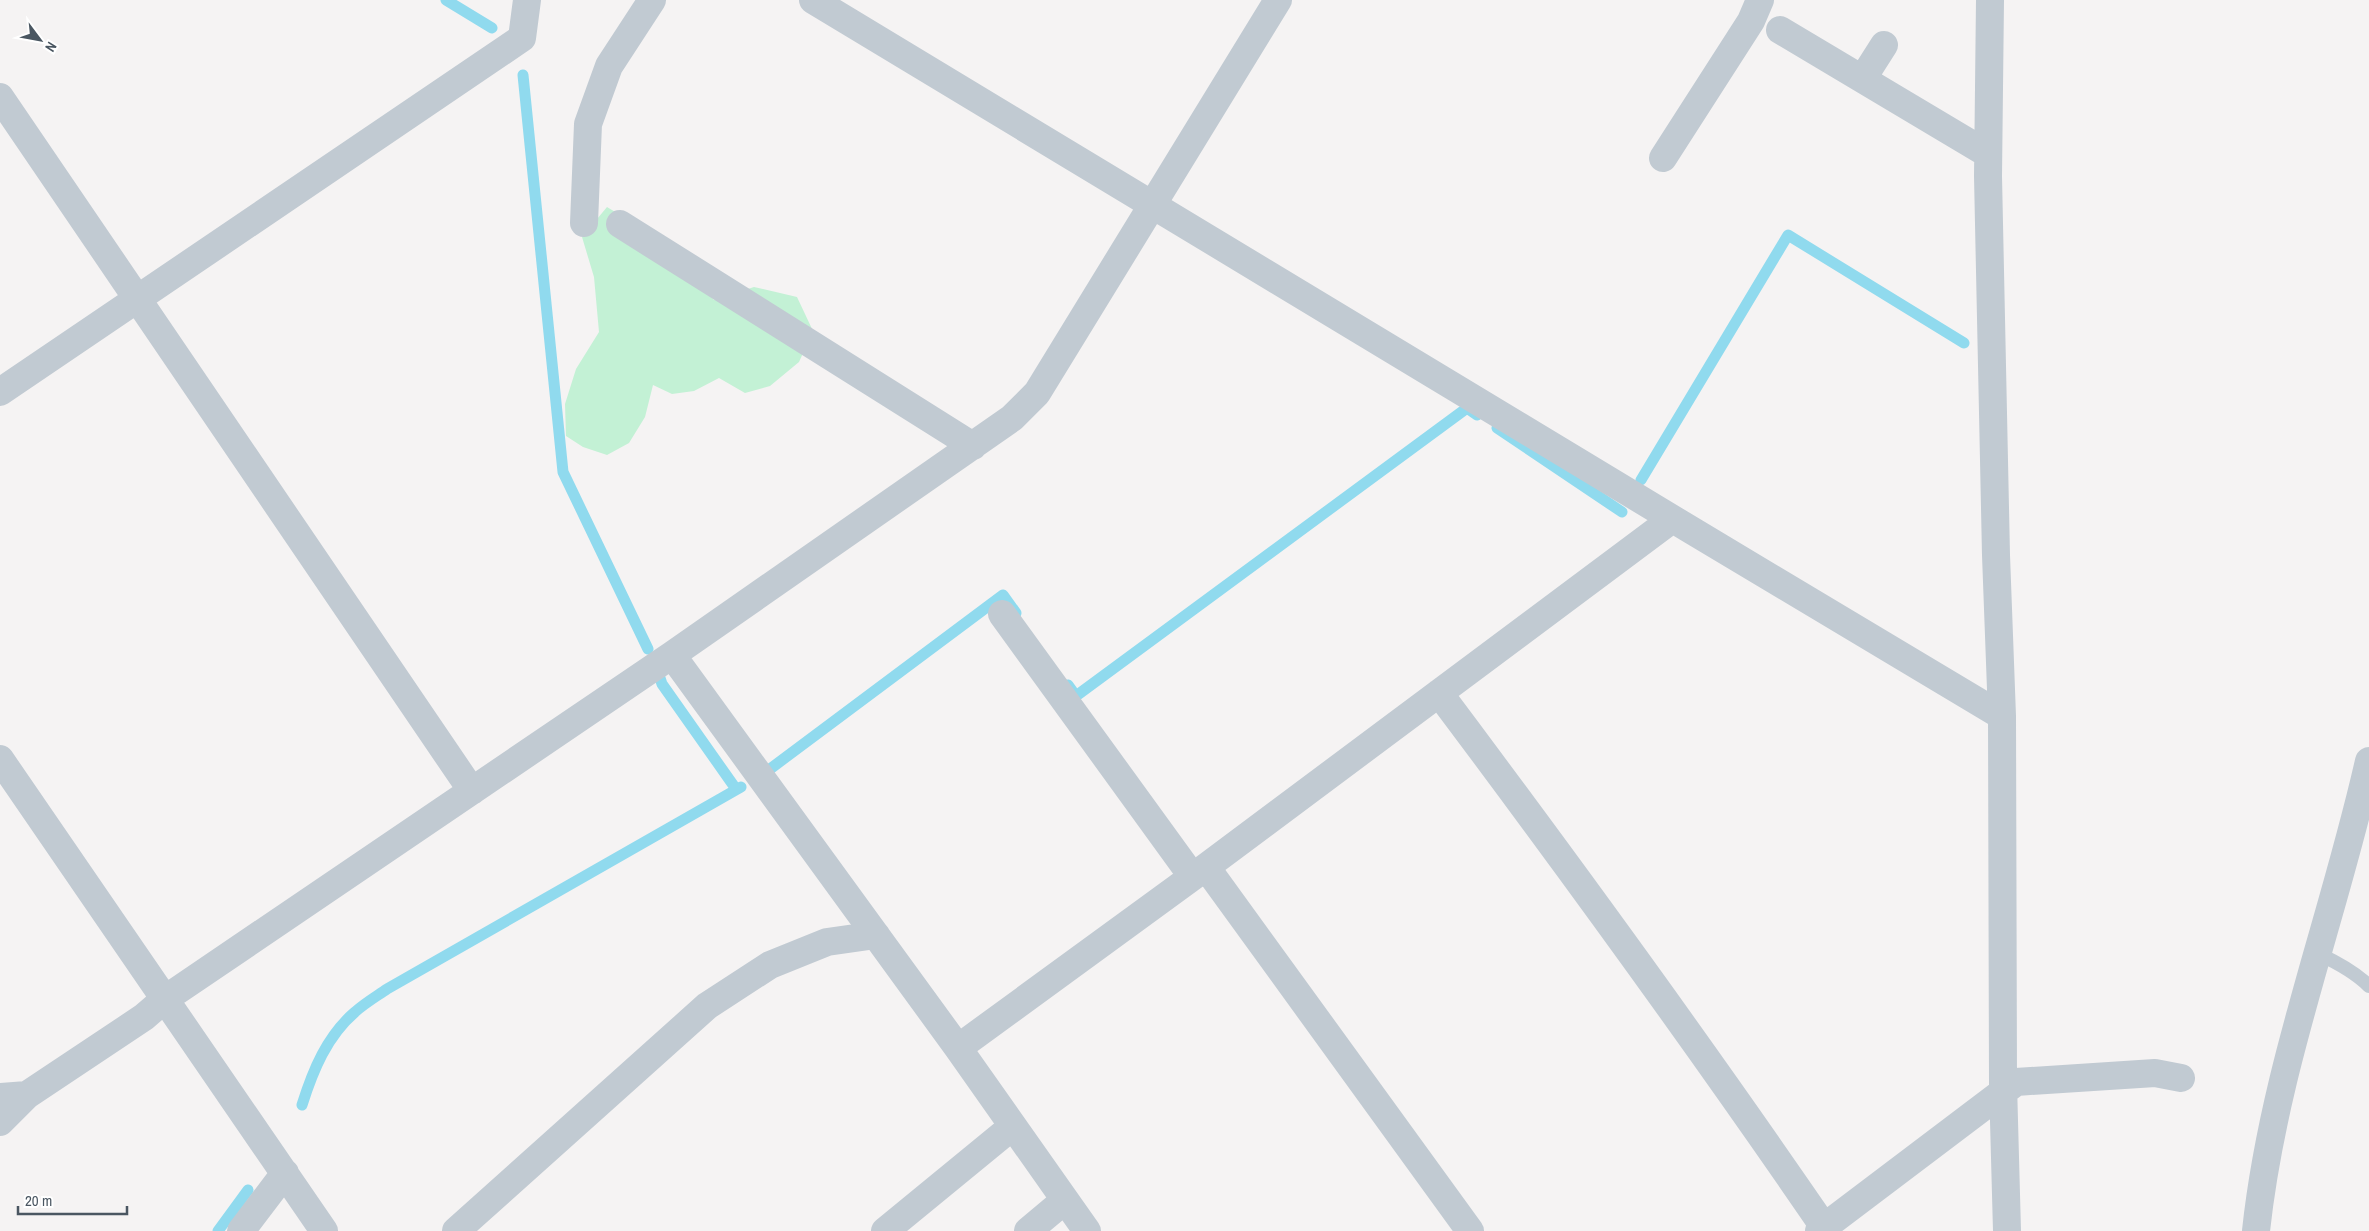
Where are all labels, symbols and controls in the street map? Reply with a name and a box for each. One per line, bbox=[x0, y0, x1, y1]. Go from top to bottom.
north arrow bbox=[15, 15, 65, 65]
text: N bbox=[41, 39, 61, 55]
scale bar bbox=[18, 1184, 126, 1216]
text: 20 m bbox=[25, 1190, 52, 1211]

